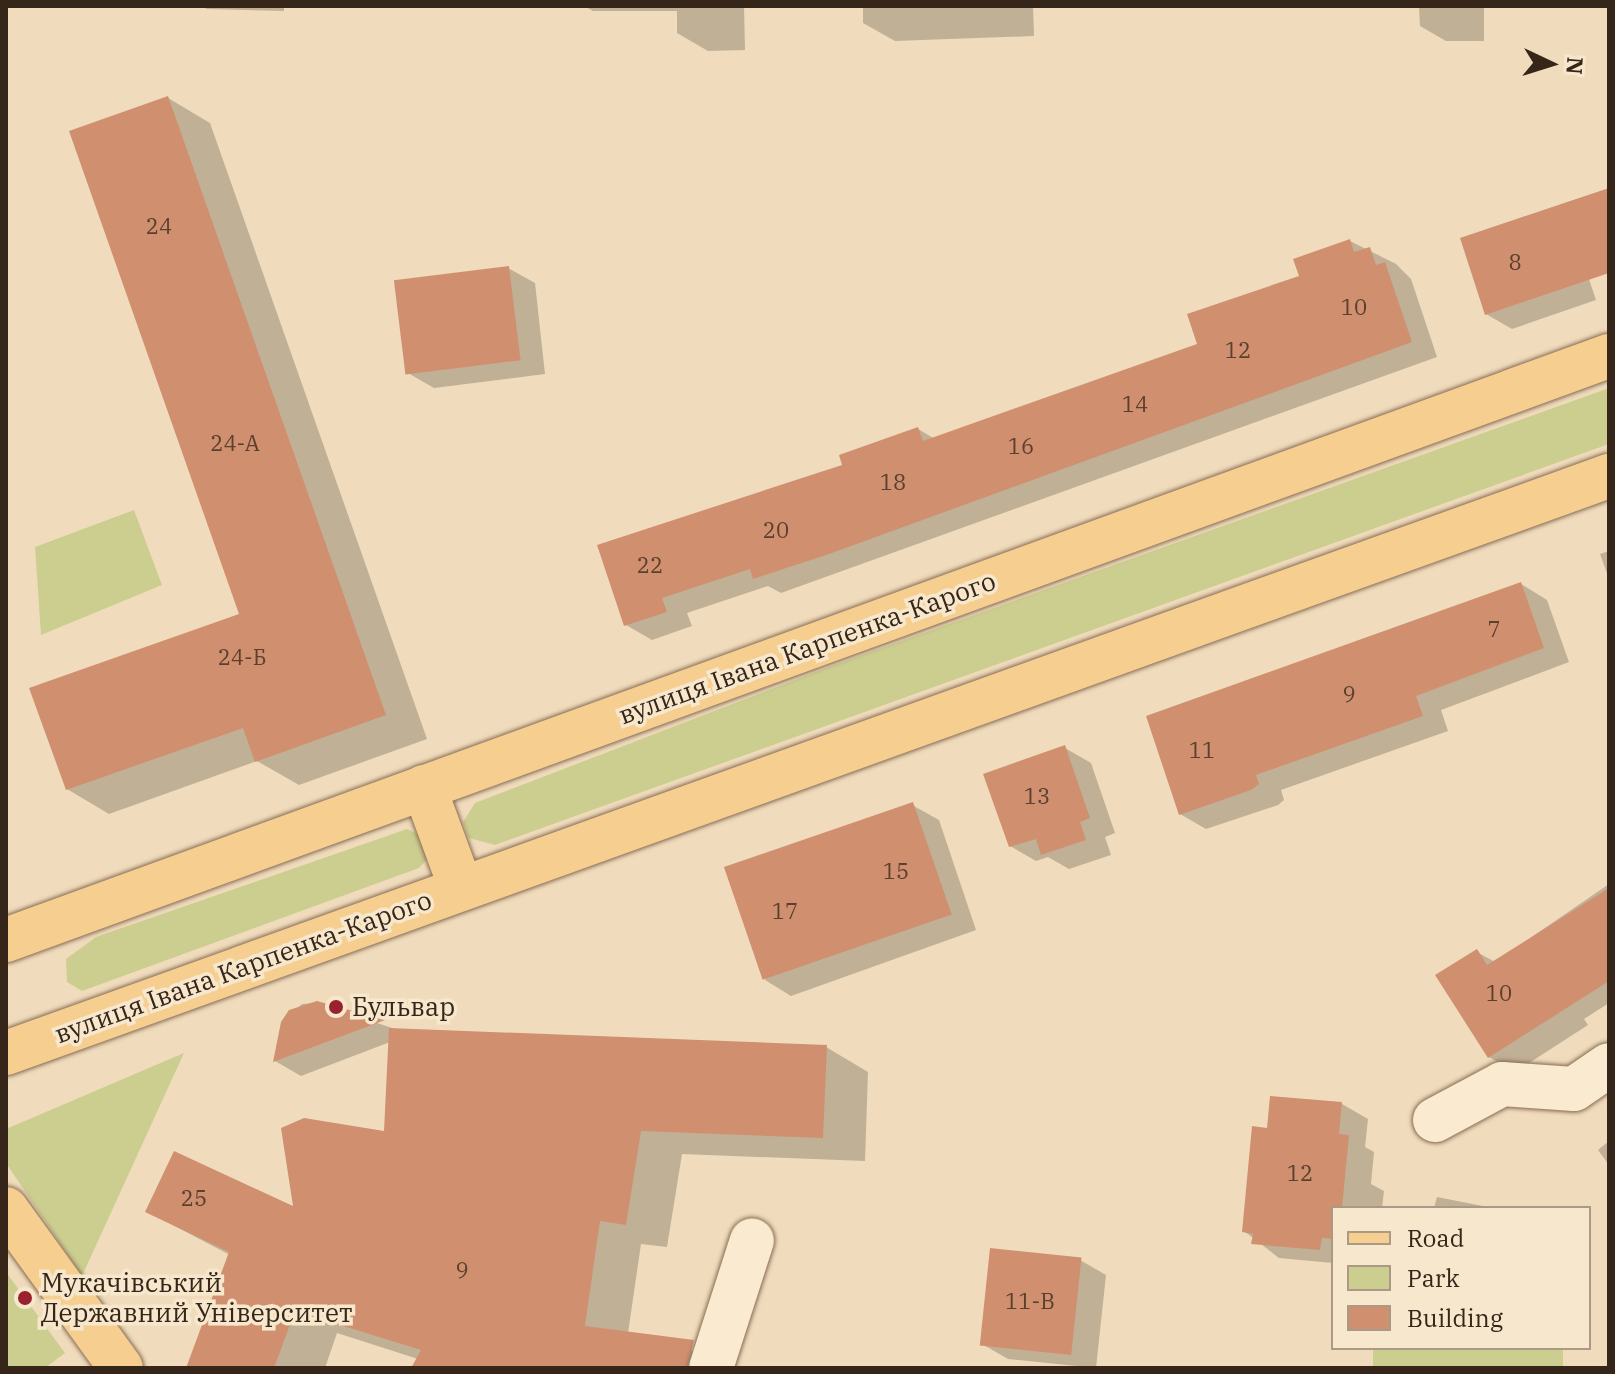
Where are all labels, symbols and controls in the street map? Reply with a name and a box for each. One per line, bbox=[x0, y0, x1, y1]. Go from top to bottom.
north arrow bbox=[1511, 24, 1591, 104]
text: N bbox=[1560, 56, 1591, 75]
house number: 24 bbox=[146, 213, 172, 239]
house number: 8 bbox=[1508, 249, 1522, 275]
house number: 10 bbox=[1341, 294, 1367, 320]
house number: 12 bbox=[1225, 337, 1251, 363]
house number: 14 bbox=[1122, 391, 1148, 417]
house number: 24-А bbox=[210, 430, 260, 456]
house number: 16 bbox=[1008, 433, 1034, 459]
house number: 18 bbox=[880, 469, 906, 495]
house number: 20 bbox=[763, 517, 789, 543]
house number: 22 bbox=[637, 552, 663, 578]
street label: вулиця Івана Карпенка-Карого bbox=[614, 565, 1000, 731]
house number: 7 bbox=[1487, 616, 1501, 642]
house number: 24-Б bbox=[218, 644, 266, 670]
house number: 9 bbox=[1342, 681, 1356, 707]
house number: 11 bbox=[1189, 737, 1215, 763]
house number: 13 bbox=[1024, 783, 1050, 809]
house number: 15 bbox=[883, 858, 909, 884]
street label: вулиця Івана Карпенка-Карого bbox=[50, 884, 436, 1050]
house number: 17 bbox=[772, 898, 798, 924]
house number: 10 bbox=[1486, 980, 1512, 1006]
place label: Бульвар bbox=[352, 991, 455, 1023]
marker: Бульвар bbox=[327, 998, 345, 1016]
house number: 12 bbox=[1287, 1160, 1313, 1186]
house number: 25 bbox=[181, 1185, 207, 1211]
legend bbox=[1331, 1206, 1591, 1350]
text: Road bbox=[1407, 1222, 1464, 1254]
house number: 9 bbox=[455, 1257, 469, 1283]
text: Park bbox=[1407, 1262, 1459, 1294]
place label: Мукачівський Державний Університет bbox=[41, 1267, 353, 1328]
house number: 11-В bbox=[1005, 1288, 1055, 1314]
marker: Мукачівський Державний Університет bbox=[16, 1289, 34, 1307]
text: Building bbox=[1407, 1302, 1503, 1334]

